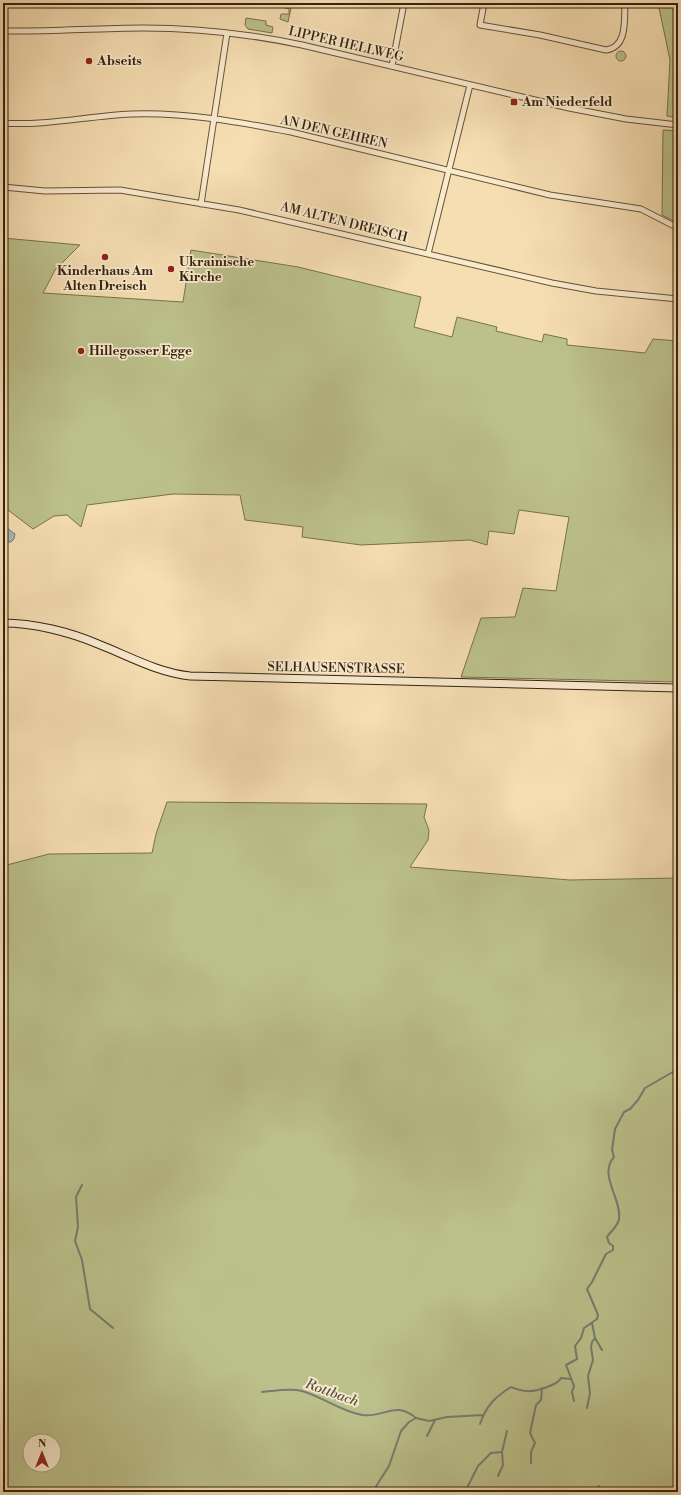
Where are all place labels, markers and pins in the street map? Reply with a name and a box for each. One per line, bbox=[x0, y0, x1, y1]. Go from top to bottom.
place label: Abseits bbox=[96, 53, 142, 69]
marker: Abseits bbox=[84, 56, 94, 66]
place label: Am Niederfeld bbox=[521, 94, 612, 110]
marker: Am Niederfeld bbox=[509, 97, 519, 107]
marker: Kinderhaus Am Alten Dreisch bbox=[100, 252, 110, 262]
place label: Ukrainische Kirche bbox=[179, 254, 254, 285]
place label: Kinderhaus Am Alten Dreisch bbox=[57, 263, 153, 294]
marker: Ukrainische Kirche bbox=[166, 264, 176, 274]
place label: Hillegosser Egge bbox=[89, 343, 192, 359]
marker: Hillegosser Egge bbox=[76, 346, 86, 356]

